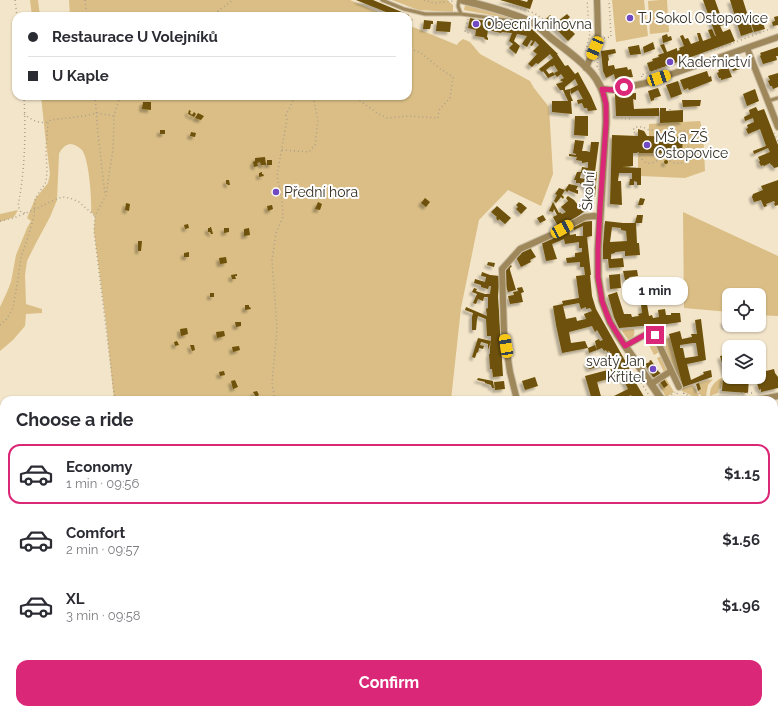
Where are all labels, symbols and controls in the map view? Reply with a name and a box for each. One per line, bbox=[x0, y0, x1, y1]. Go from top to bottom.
place label: TJ Sokol Ostopovice bbox=[638, 10, 768, 26]
marker: TJ Sokol Ostopovice bbox=[625, 13, 635, 23]
place label: Obecní knihovna bbox=[484, 16, 592, 32]
marker: Obecní knihovna bbox=[471, 19, 481, 29]
text: Restaurace U Volejníků bbox=[52, 28, 218, 46]
car bbox=[585, 35, 605, 61]
place label: Kadeřnictví bbox=[678, 54, 752, 70]
marker: Kadeřnictví bbox=[665, 57, 675, 67]
text: U Kaple bbox=[52, 67, 109, 85]
car bbox=[646, 68, 672, 88]
route start bbox=[615, 78, 633, 96]
place label: MŠ a ZŠ Ostopovice bbox=[655, 127, 728, 161]
marker: MŠ a ZŠ Ostopovice bbox=[642, 140, 652, 150]
street label: Školní bbox=[577, 170, 597, 211]
place label: Přední hora bbox=[284, 184, 358, 200]
marker: Přední hora bbox=[271, 187, 281, 197]
car bbox=[549, 218, 575, 240]
callout: 1 min bbox=[622, 277, 688, 305]
text: 1 min bbox=[639, 283, 671, 298]
map controls bbox=[722, 288, 766, 384]
button: locate bbox=[722, 288, 766, 332]
route end bbox=[646, 326, 664, 344]
car bbox=[498, 333, 514, 359]
button: layers bbox=[722, 340, 766, 384]
place label: svatý Jan Křtitel bbox=[586, 353, 645, 385]
marker: svatý Jan Křtitel bbox=[648, 364, 658, 374]
text: Choose a ride bbox=[16, 409, 134, 430]
icon: car bbox=[18, 456, 54, 492]
text: Economy bbox=[66, 458, 133, 476]
text: $1.15 bbox=[724, 465, 760, 483]
text: 1 min · 09:56 bbox=[66, 476, 139, 491]
icon: car bbox=[18, 522, 54, 558]
text: Comfort bbox=[66, 524, 125, 542]
text: $1.56 bbox=[722, 531, 760, 549]
text: 2 min · 09:57 bbox=[66, 542, 140, 557]
icon: car bbox=[18, 588, 54, 624]
text: XL bbox=[66, 590, 84, 608]
text: $1.96 bbox=[722, 597, 760, 615]
text: 3 min · 09:58 bbox=[66, 608, 141, 623]
button: Confirm bbox=[16, 660, 762, 706]

